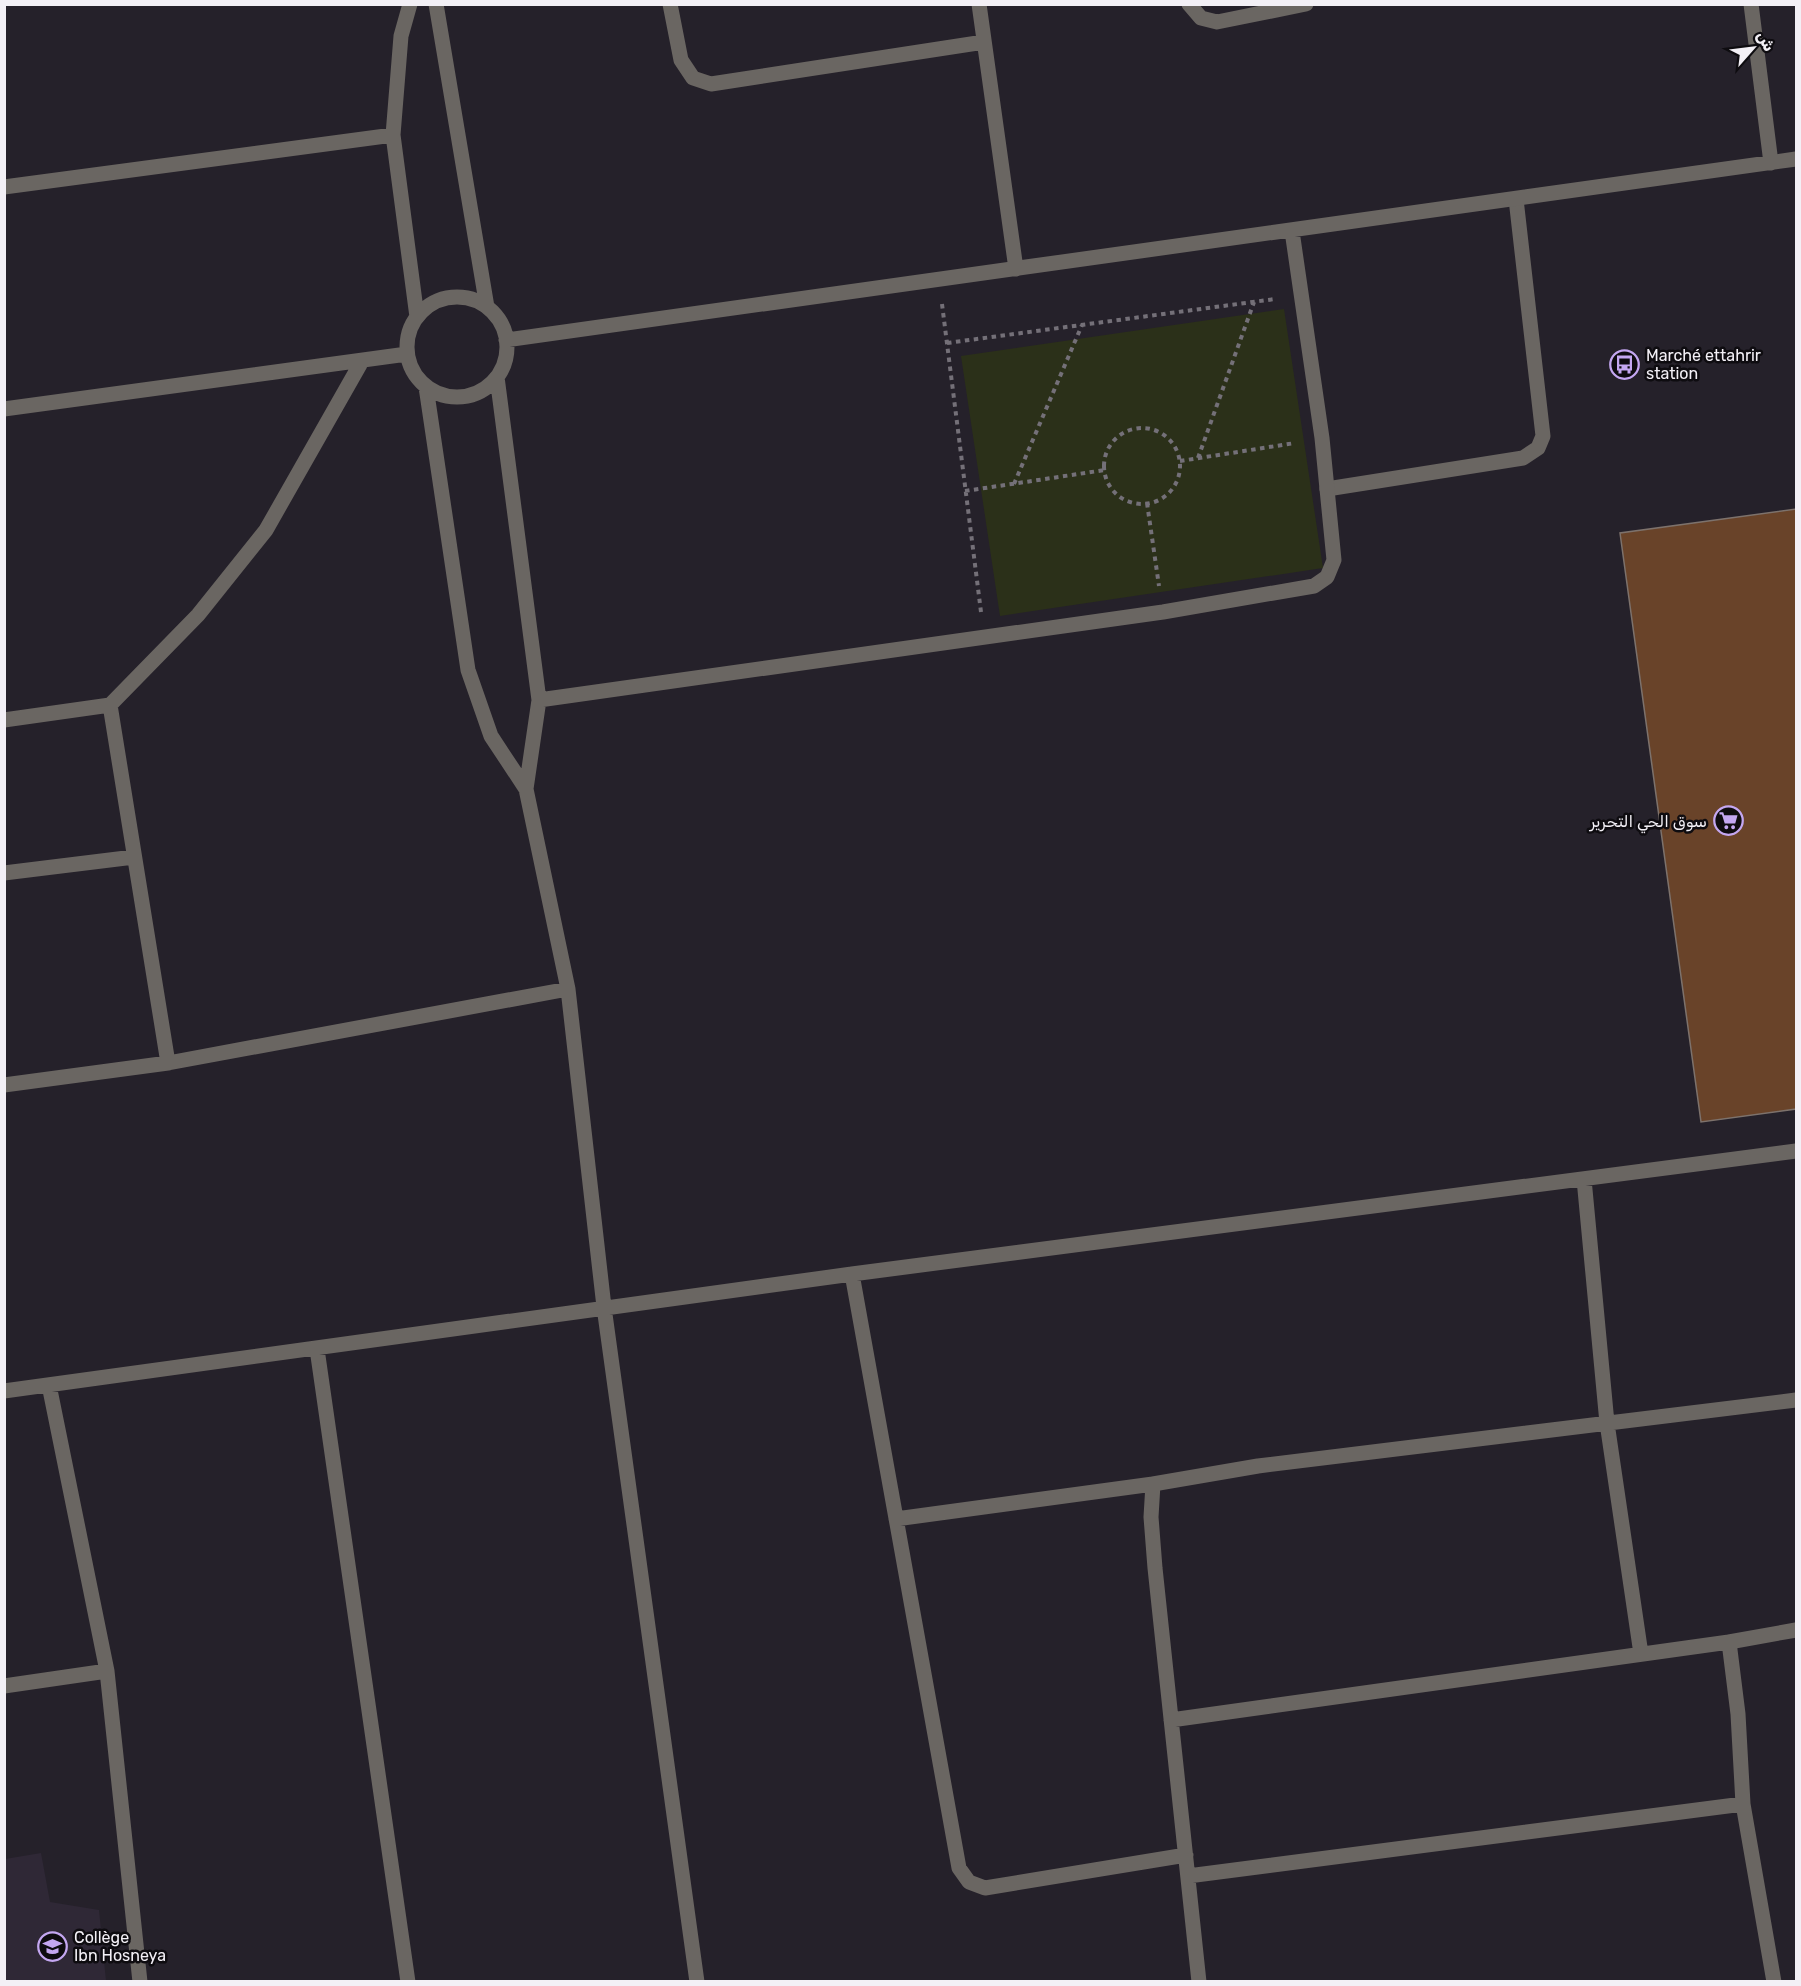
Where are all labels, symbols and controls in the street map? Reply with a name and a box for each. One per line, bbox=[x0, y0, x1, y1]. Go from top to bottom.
north arrow bbox=[1723, 18, 1783, 78]
text: ش bbox=[1753, 28, 1779, 55]
place label: Marché ettahrir station bbox=[1646, 346, 1761, 383]
bus stop icon: Marché ettahrir station bbox=[1609, 348, 1641, 380]
supermarket icon: سوق الحي التحرير bbox=[1712, 805, 1744, 837]
place label: سوق الحي التحرير bbox=[1589, 812, 1707, 834]
place label: Collège Ibn Hosneya bbox=[74, 1928, 166, 1965]
school or university icon: Collège Ibn Hosneya bbox=[37, 1930, 69, 1962]

